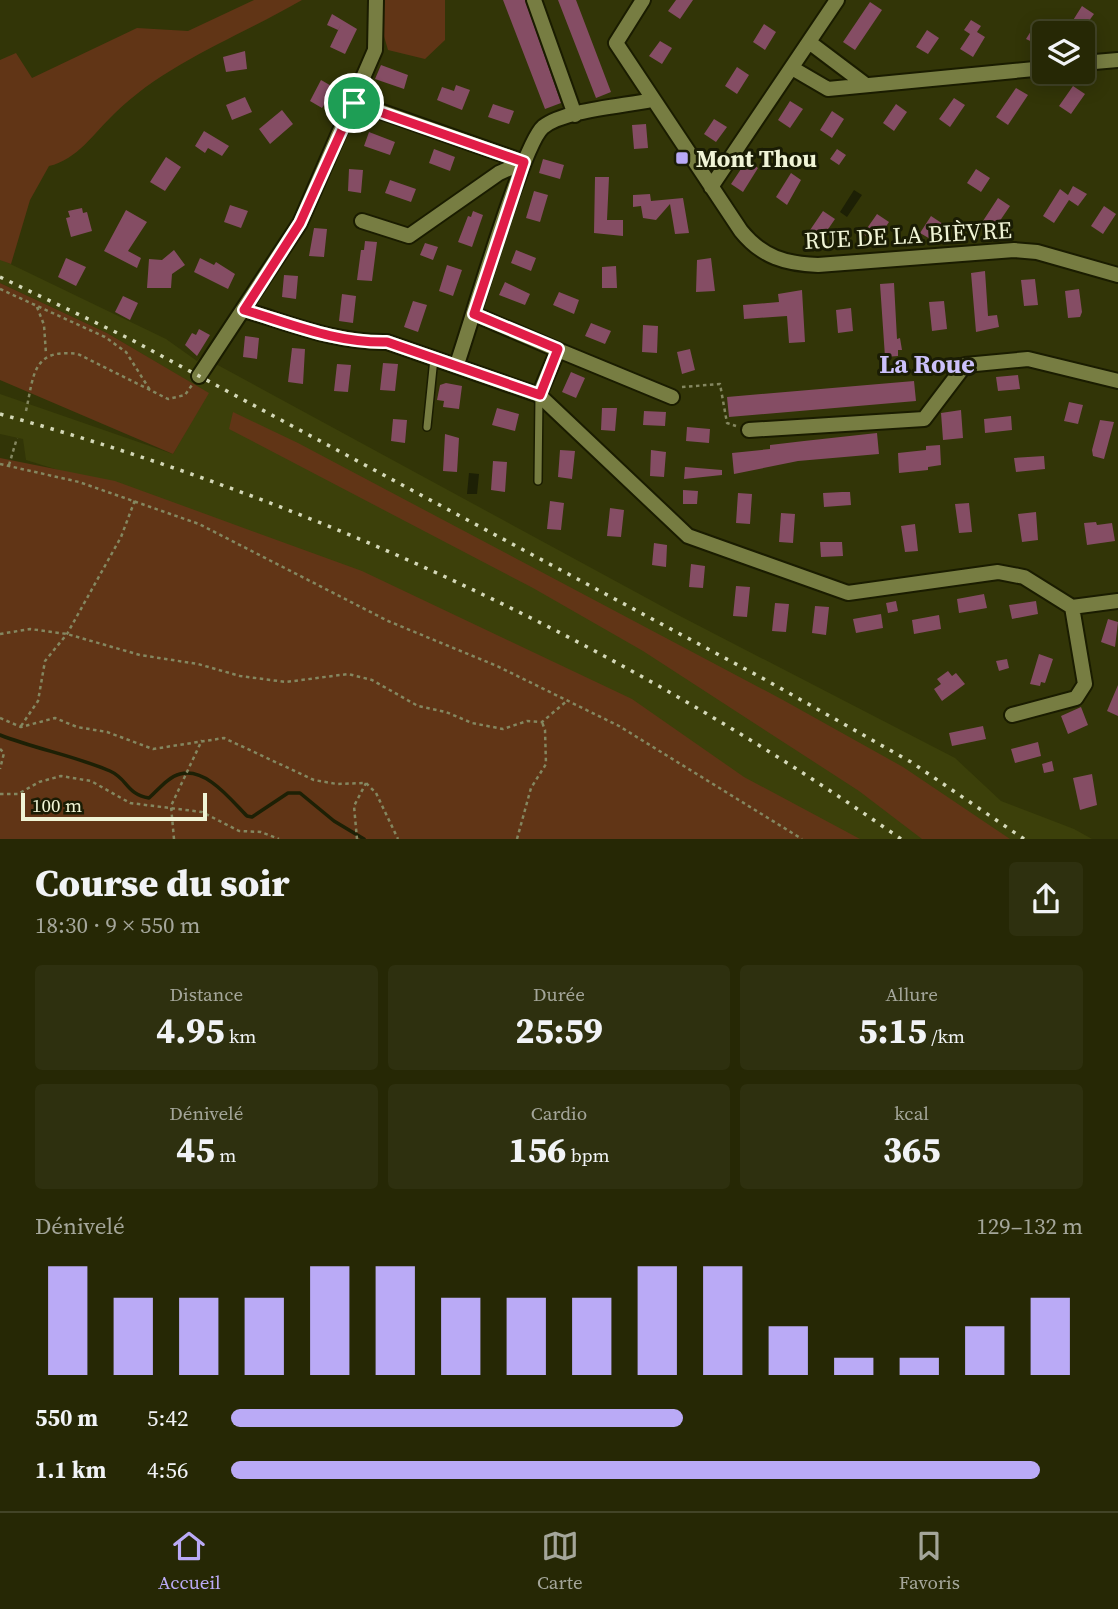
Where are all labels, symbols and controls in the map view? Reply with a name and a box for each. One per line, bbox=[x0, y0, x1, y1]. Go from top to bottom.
map controls bbox=[1032, 21, 1095, 84]
button: layers bbox=[1032, 21, 1095, 84]
pin bbox=[324, 73, 384, 133]
icon: arrive bbox=[335, 84, 373, 122]
place label: Mont Thou bbox=[696, 142, 817, 175]
marker: Mont Thou bbox=[674, 150, 690, 166]
street label: RUE DE LA BIÈVRE bbox=[803, 213, 1013, 257]
district label: La Roue bbox=[879, 346, 975, 382]
scale bar bbox=[21, 790, 206, 822]
text: 100 m bbox=[32, 792, 82, 818]
text: Course du soir bbox=[35, 857, 290, 909]
button: share bbox=[1009, 862, 1083, 936]
text: 18:30 · 9 × 550 m bbox=[35, 909, 201, 941]
text: Distance bbox=[170, 981, 243, 1007]
text: Durée bbox=[533, 981, 585, 1007]
text: Allure bbox=[885, 981, 938, 1007]
text: 4.95 bbox=[156, 1007, 225, 1055]
text: 25:59 bbox=[515, 1007, 603, 1055]
text: 5:15 bbox=[858, 1007, 927, 1055]
text: km bbox=[225, 1023, 256, 1049]
text: /km bbox=[927, 1023, 965, 1049]
text: Dénivelé bbox=[169, 1100, 243, 1126]
text: Cardio bbox=[531, 1100, 587, 1126]
text: kcal bbox=[894, 1100, 929, 1126]
text: 45 bbox=[176, 1126, 215, 1174]
text: 156 bbox=[508, 1126, 566, 1174]
text: 365 bbox=[883, 1126, 941, 1174]
text: m bbox=[215, 1142, 236, 1168]
text: bpm bbox=[566, 1142, 610, 1168]
text: Dénivelé bbox=[35, 1210, 125, 1242]
text: 129–132 m bbox=[976, 1210, 1083, 1242]
text: 550 m bbox=[35, 1402, 98, 1434]
text: 5:42 bbox=[147, 1402, 188, 1434]
text: 1.1 km bbox=[35, 1454, 106, 1486]
text: 4:56 bbox=[147, 1454, 188, 1486]
tab: Accueil bbox=[158, 1527, 221, 1595]
tab: Carte bbox=[537, 1527, 583, 1595]
tab: Favoris bbox=[899, 1527, 960, 1595]

